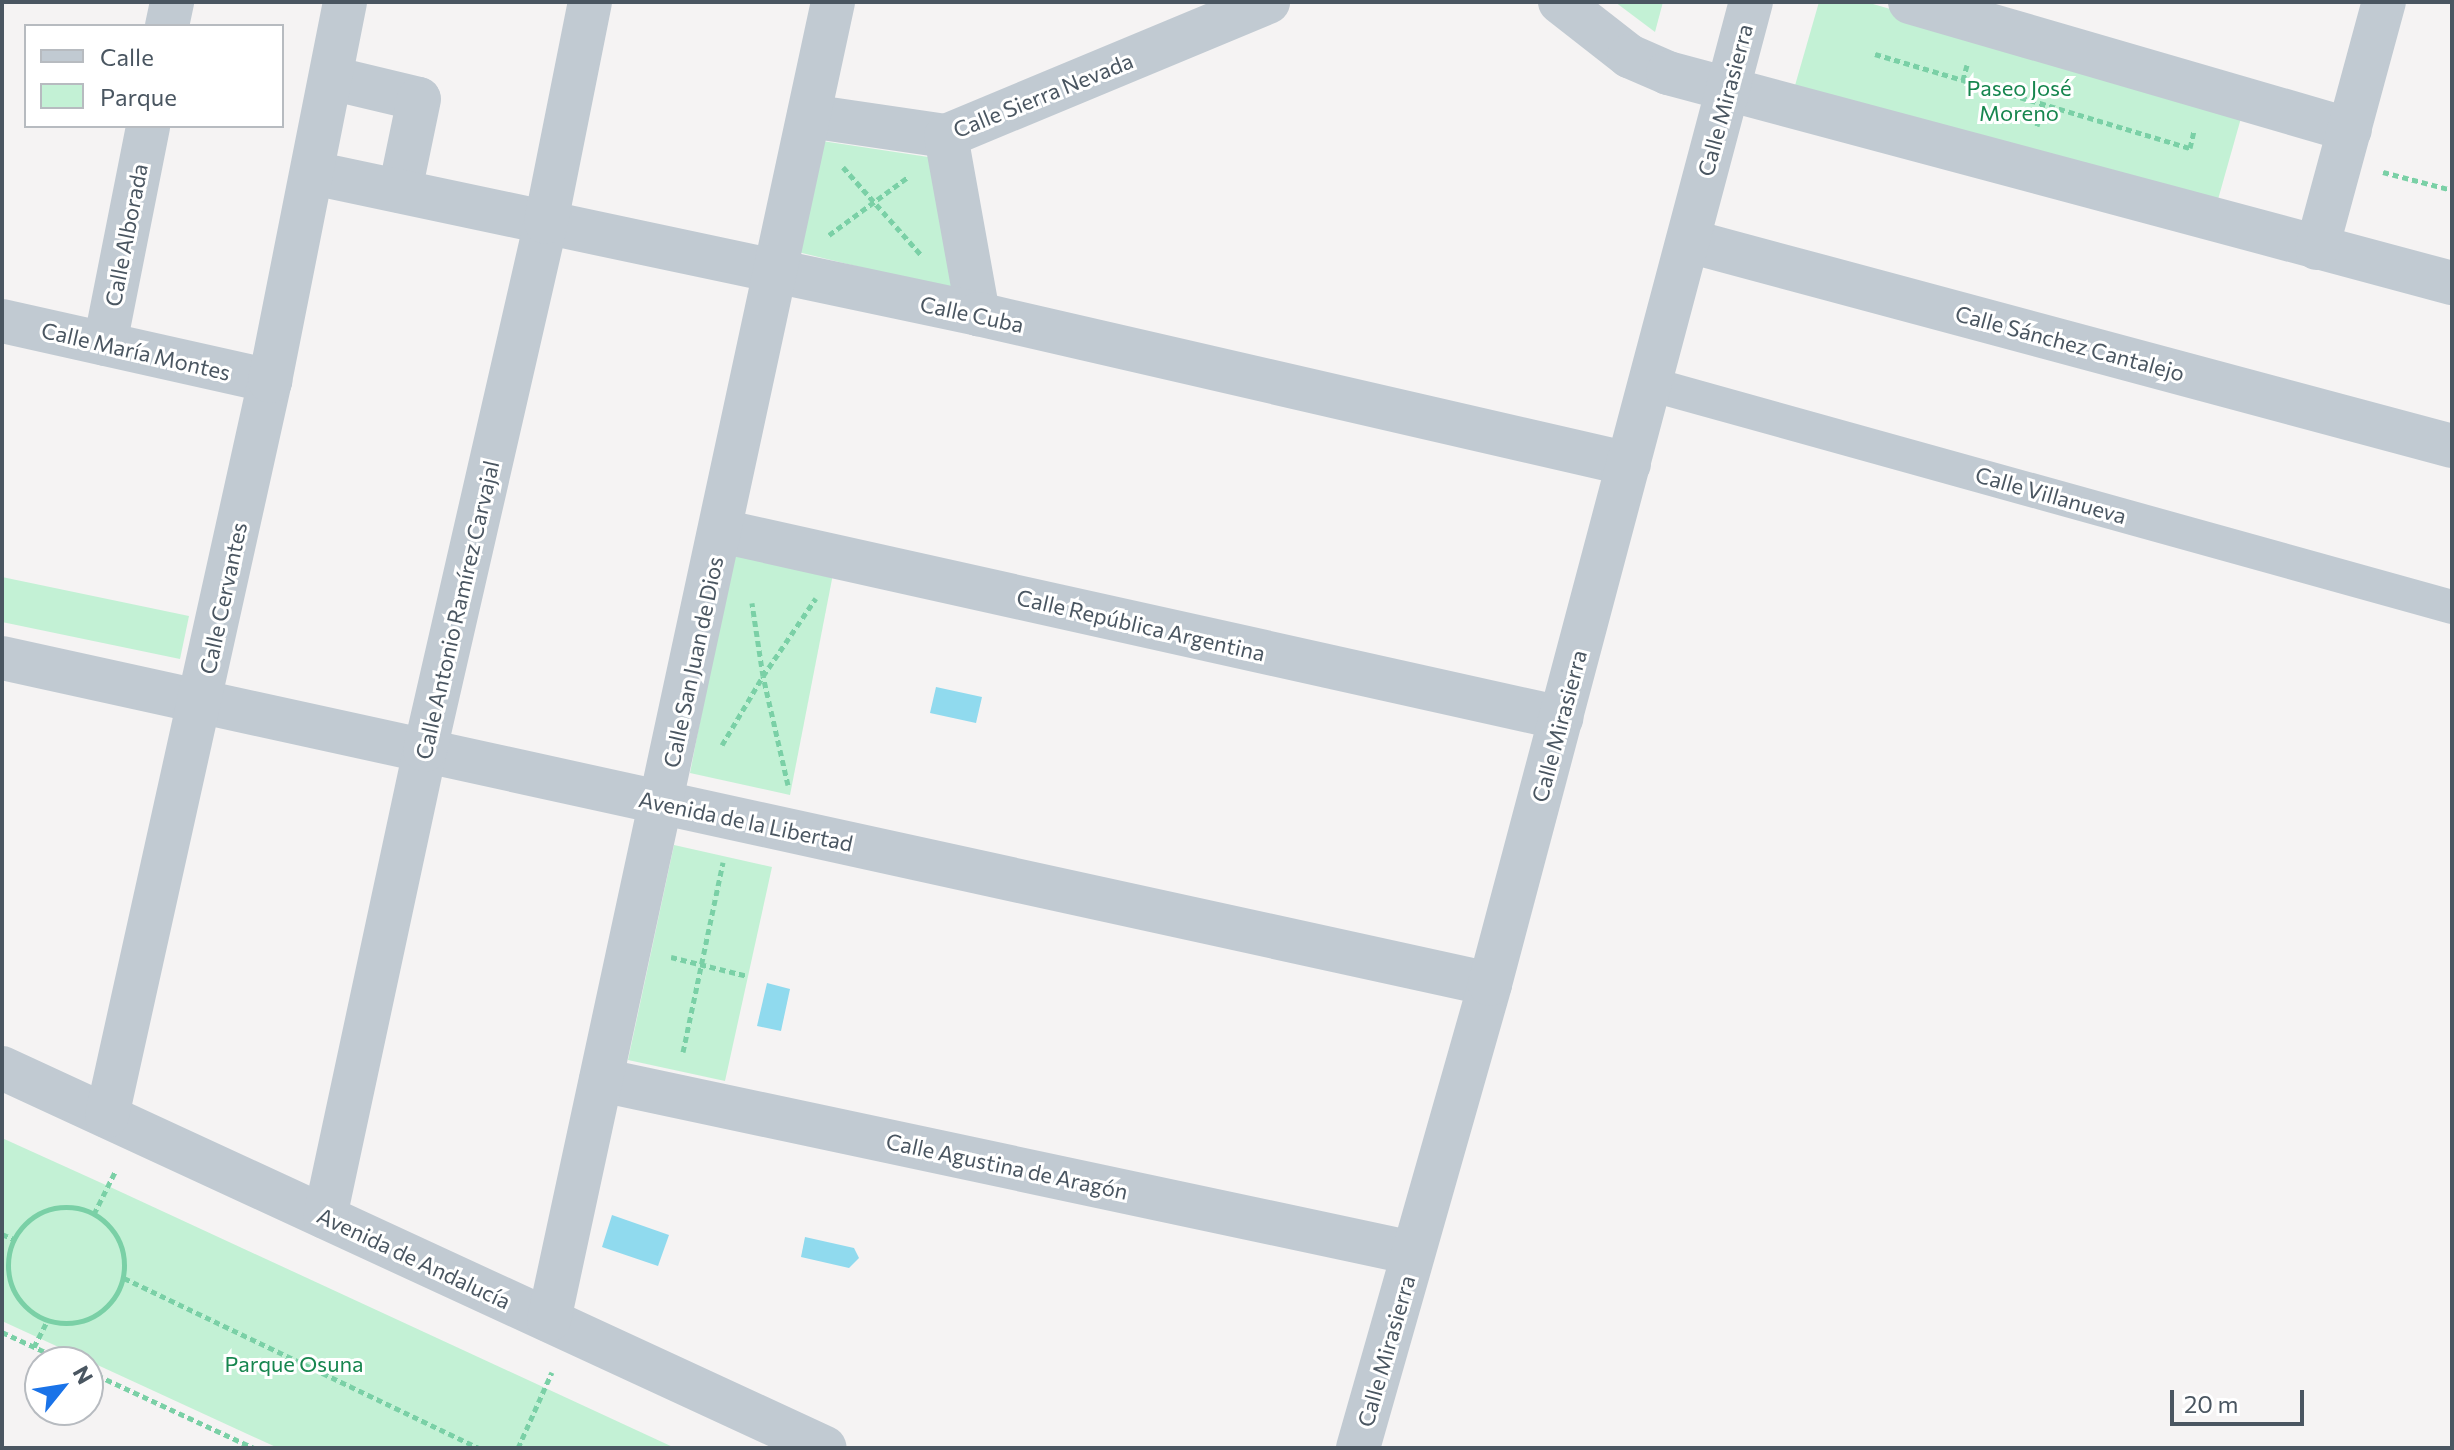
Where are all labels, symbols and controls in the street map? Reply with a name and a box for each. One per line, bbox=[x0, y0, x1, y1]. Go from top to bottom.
street label: Calle Mirasierra bbox=[1692, 21, 1758, 179]
legend bbox=[24, 24, 284, 128]
text: Calle bbox=[100, 42, 154, 71]
street label: Calle Sierra Nevada bbox=[949, 47, 1137, 143]
park label: Paseo José Moreno bbox=[1966, 74, 2072, 126]
text: Parque bbox=[100, 82, 177, 111]
street label: Calle Alborada bbox=[99, 161, 153, 309]
street label: Calle Cuba bbox=[918, 290, 1026, 338]
street label: Calle Sánchez Cantalejo bbox=[1952, 300, 2188, 386]
street label: Calle María Montes bbox=[39, 316, 233, 386]
street label: Calle Antonio Ramírez Carvajal bbox=[410, 458, 504, 762]
street label: Calle Villanueva bbox=[1972, 461, 2130, 529]
street label: Calle Cervantes bbox=[194, 520, 252, 676]
street label: Calle San Juan de Dios bbox=[658, 554, 728, 770]
street label: Calle República Argentina bbox=[1014, 584, 1268, 666]
street label: Calle Mirasierra bbox=[1526, 647, 1592, 805]
street label: Avenida de la Libertad bbox=[637, 785, 855, 857]
street label: Calle Agustina de Aragón bbox=[884, 1127, 1130, 1205]
street label: Avenida de Andalucía bbox=[313, 1202, 515, 1314]
street label: Calle Mirasierra bbox=[1352, 1272, 1420, 1430]
north arrow bbox=[24, 1346, 104, 1426]
park label: Parque Osuna bbox=[224, 1351, 364, 1377]
text: N bbox=[68, 1361, 99, 1389]
scale bar bbox=[2174, 1374, 2308, 1424]
text: 20 m bbox=[2184, 1389, 2238, 1418]

